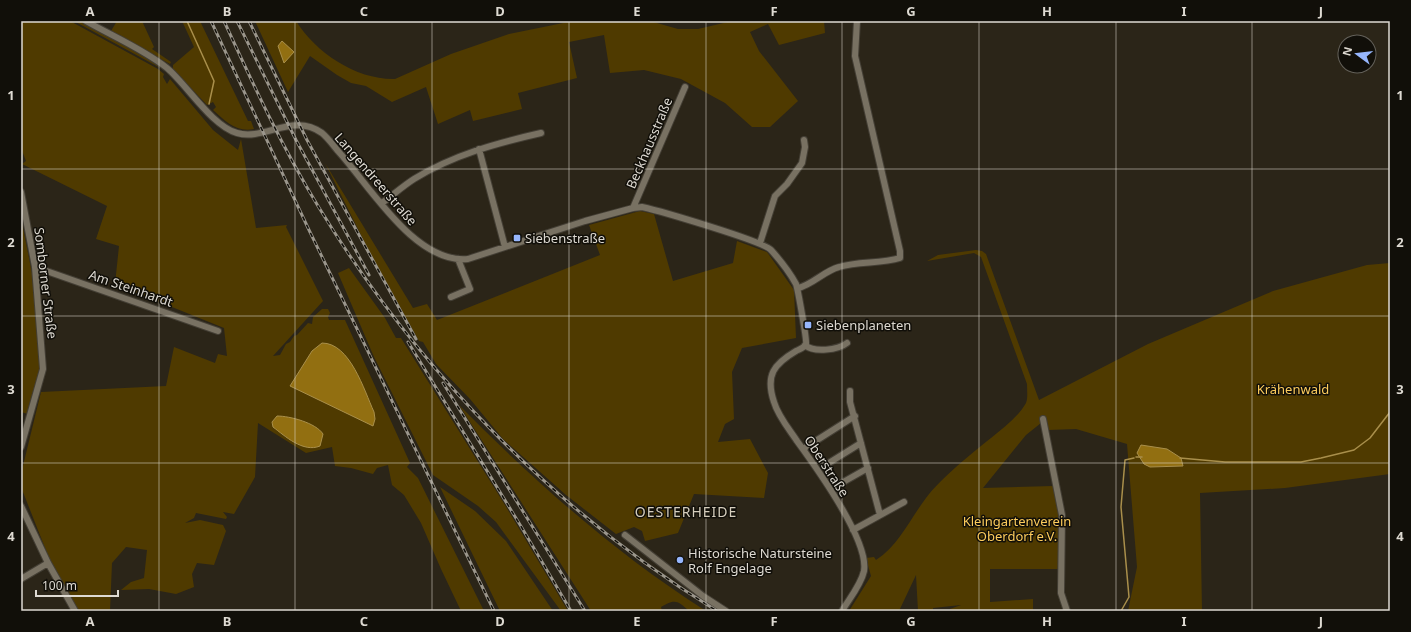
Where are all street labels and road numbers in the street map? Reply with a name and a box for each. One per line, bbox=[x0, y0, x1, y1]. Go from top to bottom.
street label: Beckhausstraße bbox=[622, 95, 676, 191]
street label: Langendreerstraße bbox=[331, 129, 421, 229]
street label: Somborner Straße bbox=[30, 226, 62, 340]
street label: Am Steinhardt bbox=[87, 265, 176, 311]
street label: Oberstraße bbox=[800, 432, 854, 500]

